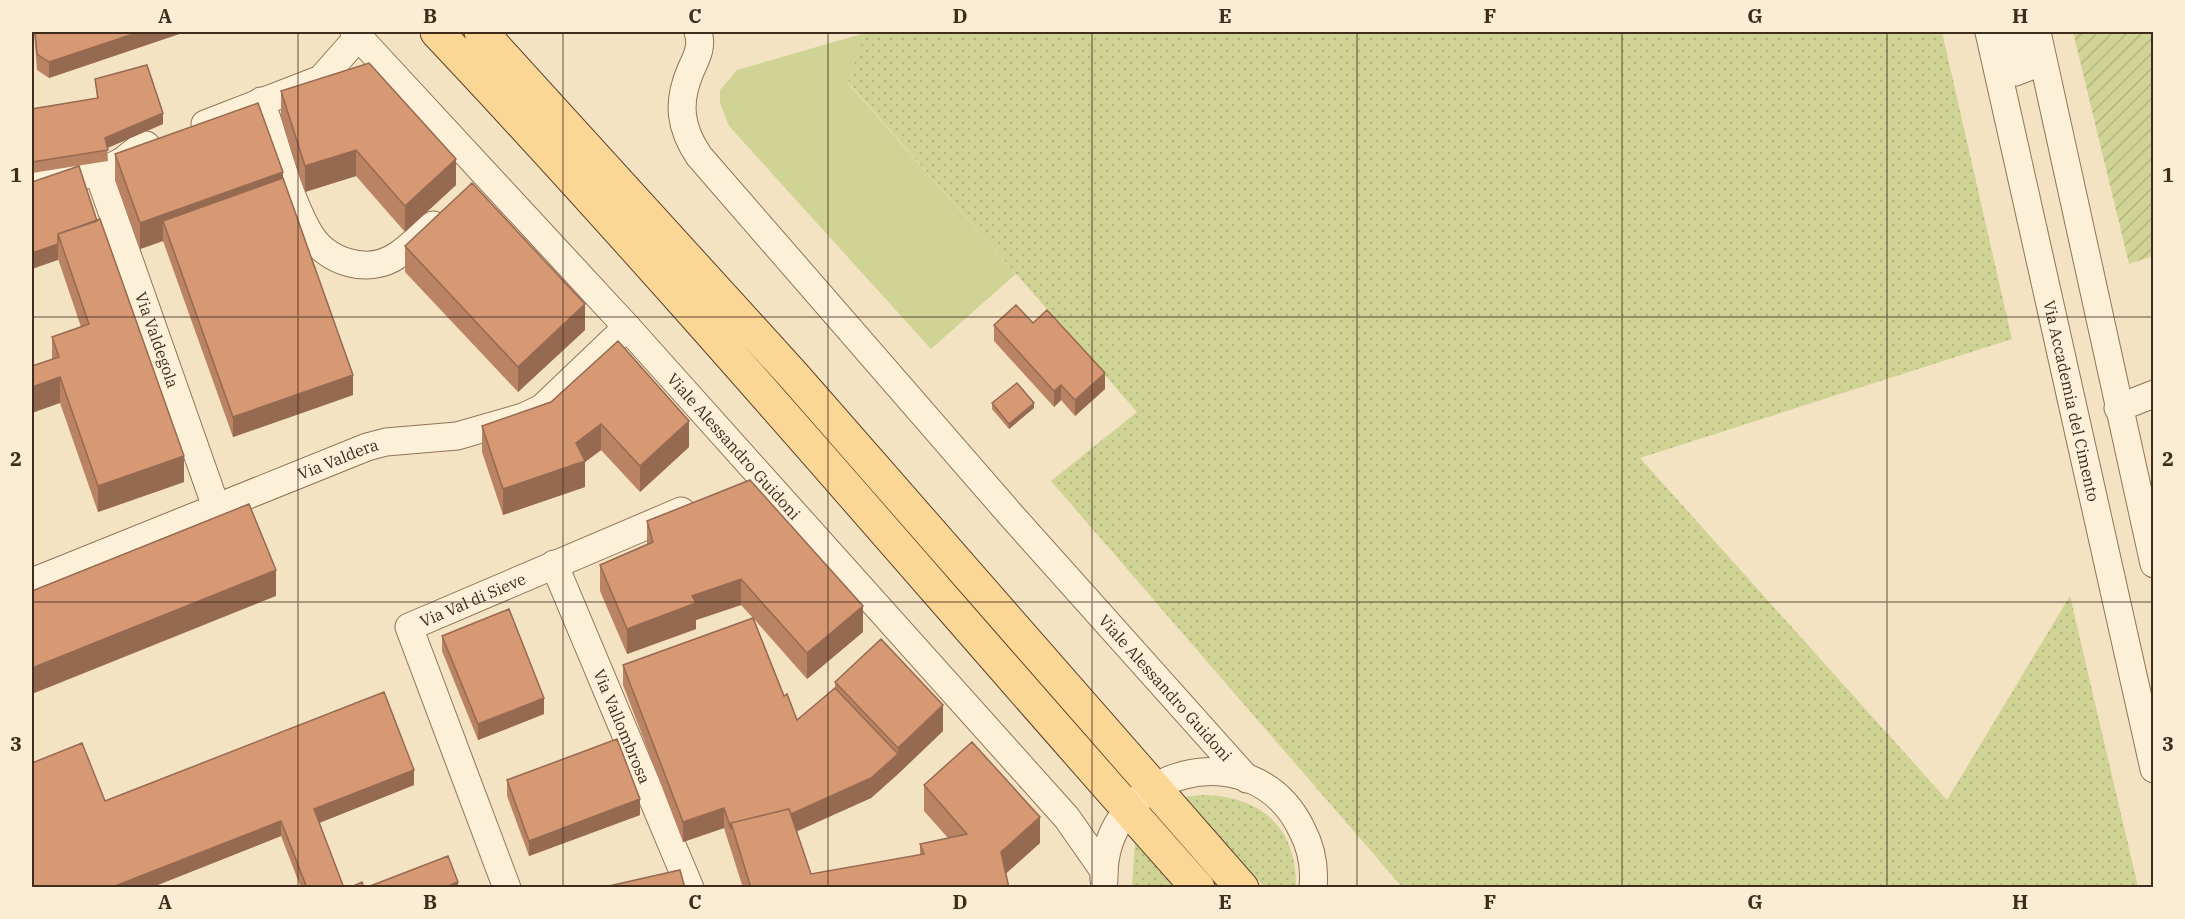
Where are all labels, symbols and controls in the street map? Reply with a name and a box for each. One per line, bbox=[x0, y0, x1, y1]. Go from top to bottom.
text: A bbox=[158, 2, 172, 29]
text: B bbox=[423, 2, 437, 29]
text: C bbox=[688, 2, 702, 29]
text: D bbox=[952, 2, 968, 29]
text: E bbox=[1218, 2, 1232, 29]
text: F bbox=[1484, 2, 1496, 29]
text: G bbox=[1747, 2, 1763, 29]
text: H bbox=[2012, 2, 2028, 29]
text: 1 bbox=[10, 161, 22, 188]
text: 1 bbox=[2162, 161, 2174, 188]
street label: Via Valdegola bbox=[131, 289, 183, 391]
street label: Via Accademia del Cimento bbox=[2039, 298, 2104, 504]
street label: Viale Alessandro Guidoni bbox=[663, 369, 805, 524]
street label: Via Valdera bbox=[295, 434, 381, 484]
text: 2 bbox=[10, 445, 22, 472]
text: 2 bbox=[2162, 445, 2174, 472]
street label: Via Val di Sieve bbox=[417, 568, 529, 631]
street label: Viale Alessandro Guidoni bbox=[1095, 610, 1236, 765]
street label: Via Vallombrosa bbox=[589, 666, 655, 787]
text: 3 bbox=[10, 730, 22, 757]
text: 3 bbox=[2162, 730, 2174, 757]
text: A bbox=[158, 888, 172, 915]
text: B bbox=[423, 888, 437, 915]
text: C bbox=[688, 888, 702, 915]
text: D bbox=[952, 888, 968, 915]
text: E bbox=[1218, 888, 1232, 915]
text: F bbox=[1484, 888, 1496, 915]
text: G bbox=[1747, 888, 1763, 915]
text: H bbox=[2012, 888, 2028, 915]

